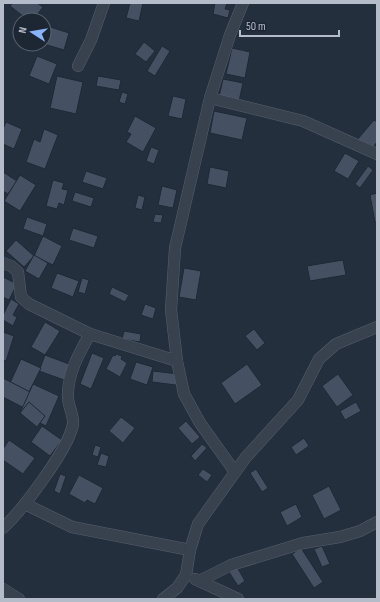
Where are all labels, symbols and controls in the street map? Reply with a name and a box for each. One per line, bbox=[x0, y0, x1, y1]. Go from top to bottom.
north arrow bbox=[12, 12, 52, 52]
scale bar bbox=[240, 12, 339, 38]
text: 50 m bbox=[246, 19, 266, 34]
text: N bbox=[16, 26, 30, 34]

